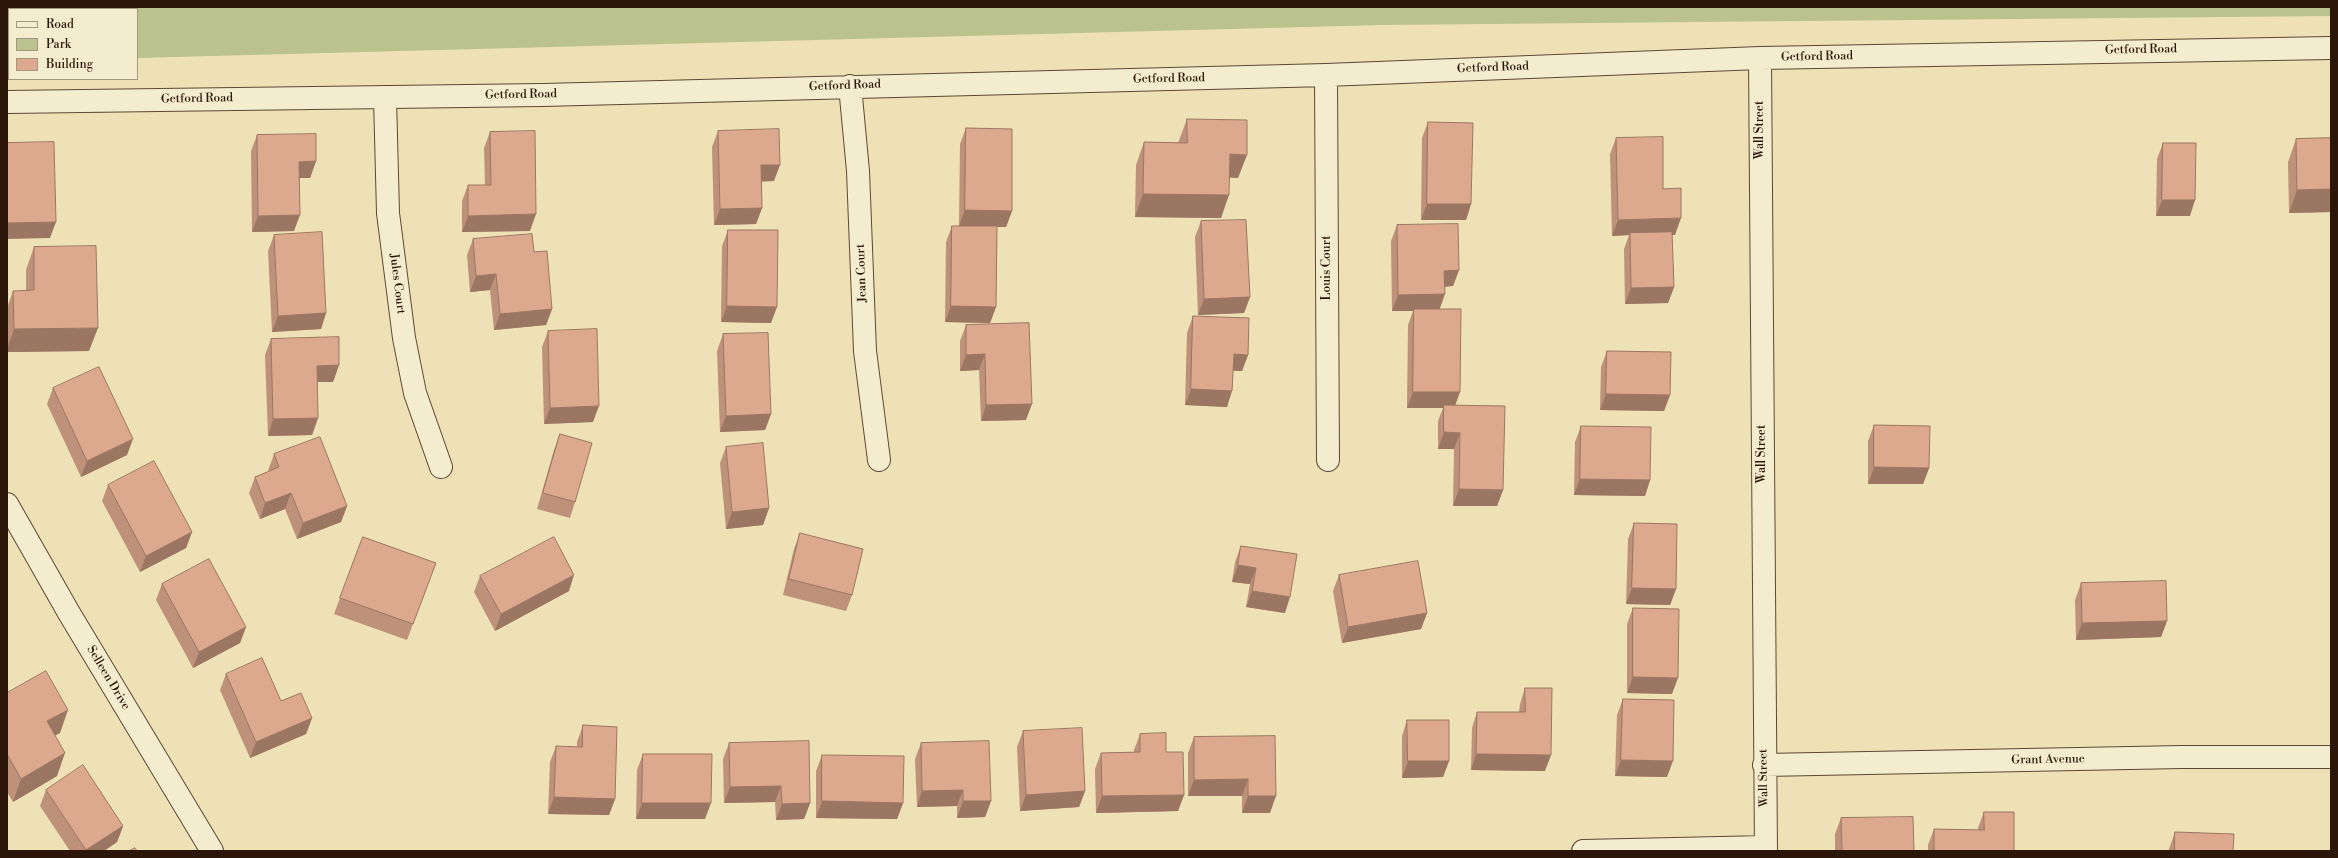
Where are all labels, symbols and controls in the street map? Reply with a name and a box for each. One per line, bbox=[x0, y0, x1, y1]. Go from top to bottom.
legend bbox=[8, 8, 138, 80]
text: Road bbox=[46, 17, 74, 32]
text: Park bbox=[46, 37, 71, 52]
street label: Getford Road bbox=[2105, 42, 2177, 58]
street label: Getford Road bbox=[1781, 49, 1853, 65]
text: Building bbox=[46, 57, 93, 72]
street label: Getford Road bbox=[1457, 60, 1529, 76]
street label: Getford Road bbox=[1133, 71, 1205, 87]
street label: Getford Road bbox=[809, 78, 881, 94]
street label: Getford Road bbox=[485, 87, 557, 103]
street label: Getford Road bbox=[161, 91, 233, 107]
street label: Wall Street bbox=[1753, 101, 1767, 159]
street label: Louis Court bbox=[1320, 236, 1334, 300]
street label: Jean Court bbox=[854, 244, 870, 302]
street label: Jules Court bbox=[386, 253, 408, 315]
street label: Wall Street bbox=[1755, 425, 1769, 483]
street label: Selleen Drive bbox=[83, 643, 133, 713]
street label: Wall Street bbox=[1756, 749, 1772, 807]
street label: Grant Avenue bbox=[2011, 752, 2085, 768]

